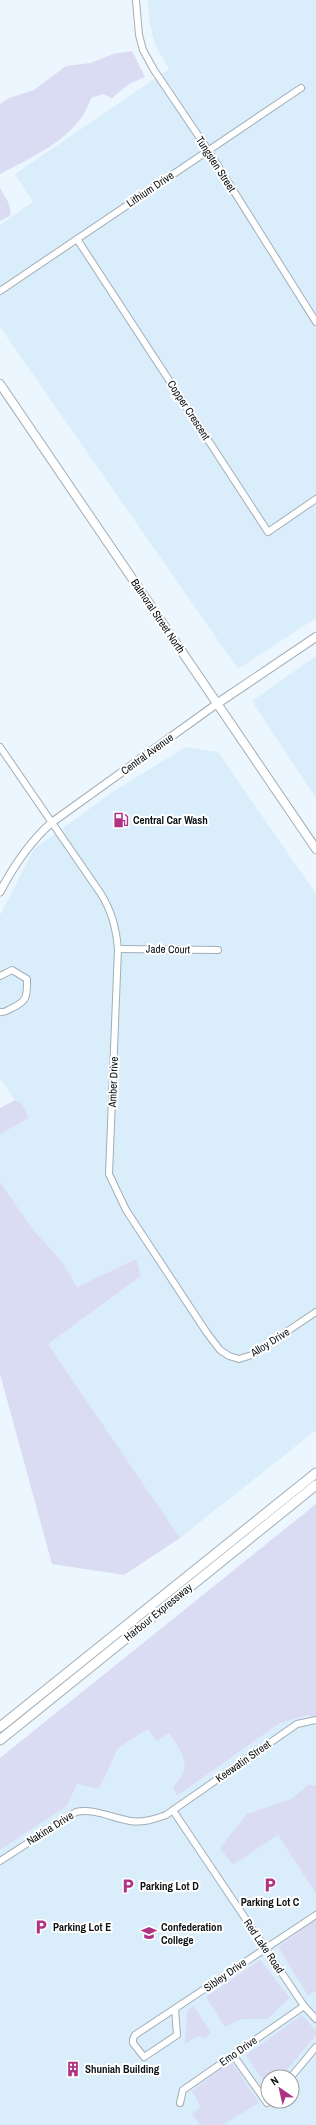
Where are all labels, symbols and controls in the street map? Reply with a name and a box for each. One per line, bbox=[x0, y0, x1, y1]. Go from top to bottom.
street label: Tungsten Street bbox=[193, 134, 239, 195]
street label: Lithium Drive bbox=[124, 168, 176, 210]
street label: Copper Crescent bbox=[165, 378, 214, 443]
street label: Balmoral Street North bbox=[128, 576, 188, 656]
street label: Central Avenue bbox=[118, 730, 176, 778]
fuel station icon: Central Car Wash bbox=[112, 811, 130, 829]
place label: Central Car Wash bbox=[133, 813, 208, 827]
street label: Jade Court bbox=[146, 942, 191, 956]
street label: Amber Drive bbox=[105, 1056, 121, 1109]
street label: Alloy Drive bbox=[247, 1325, 292, 1360]
street label: Harbour Expressway bbox=[121, 1580, 195, 1644]
street label: Keewatin Street bbox=[213, 1737, 274, 1785]
street label: Nakina Drive bbox=[24, 1808, 76, 1848]
parking icon: Parking Lot C bbox=[261, 1876, 279, 1894]
parking icon: Parking Lot D bbox=[119, 1877, 137, 1895]
place label: Parking Lot D bbox=[140, 1879, 199, 1893]
place label: Parking Lot C bbox=[241, 1895, 300, 1909]
street label: Red Lake Road bbox=[241, 1916, 287, 1976]
parking icon: Parking Lot E bbox=[32, 1918, 50, 1936]
place label: Parking Lot E bbox=[53, 1920, 111, 1934]
place label: Confederation College bbox=[161, 1920, 222, 1947]
school or university icon: Confederation College bbox=[140, 1924, 158, 1942]
street label: Sibley Drive bbox=[201, 1955, 249, 1995]
street label: Emo Drive bbox=[217, 2033, 259, 2069]
building icon: Shuniah Building bbox=[64, 2060, 82, 2078]
place label: Shuniah Building bbox=[85, 2062, 160, 2076]
north arrow bbox=[260, 2069, 300, 2109]
text: N bbox=[268, 2073, 281, 2088]

